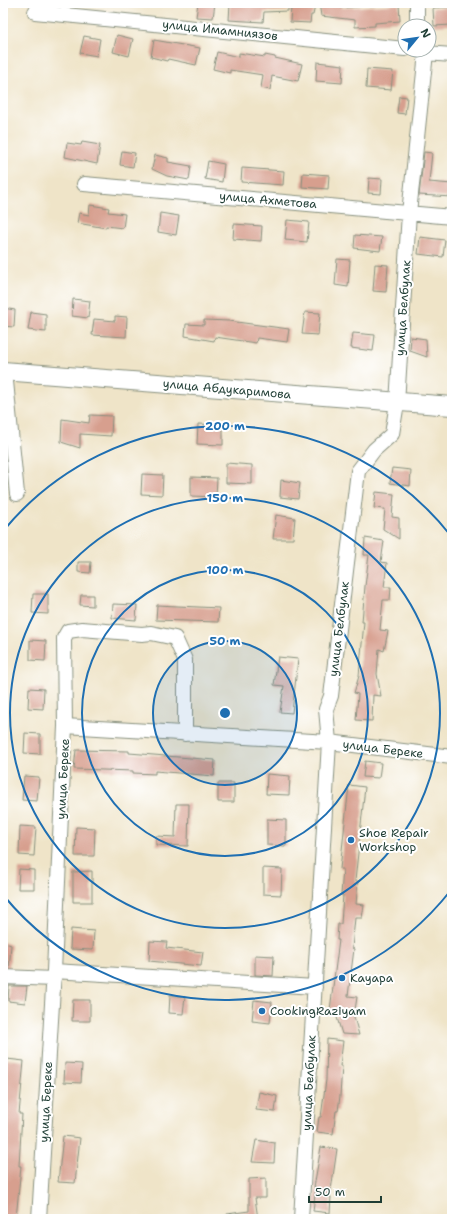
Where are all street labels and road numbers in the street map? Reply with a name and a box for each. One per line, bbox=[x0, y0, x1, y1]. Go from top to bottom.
street label: улица Имамниязов bbox=[161, 16, 279, 44]
street label: улица Ахметова bbox=[219, 188, 318, 212]
street label: улица Белбулак bbox=[392, 259, 414, 356]
street label: улица Абдукаримова bbox=[162, 375, 292, 403]
street label: улица Белбулак bbox=[325, 580, 353, 678]
street label: улица Береке bbox=[342, 736, 424, 762]
street label: улица Береке bbox=[53, 738, 73, 820]
street label: улица Белбулак bbox=[299, 1034, 320, 1131]
street label: улица Береке bbox=[36, 1061, 56, 1143]

